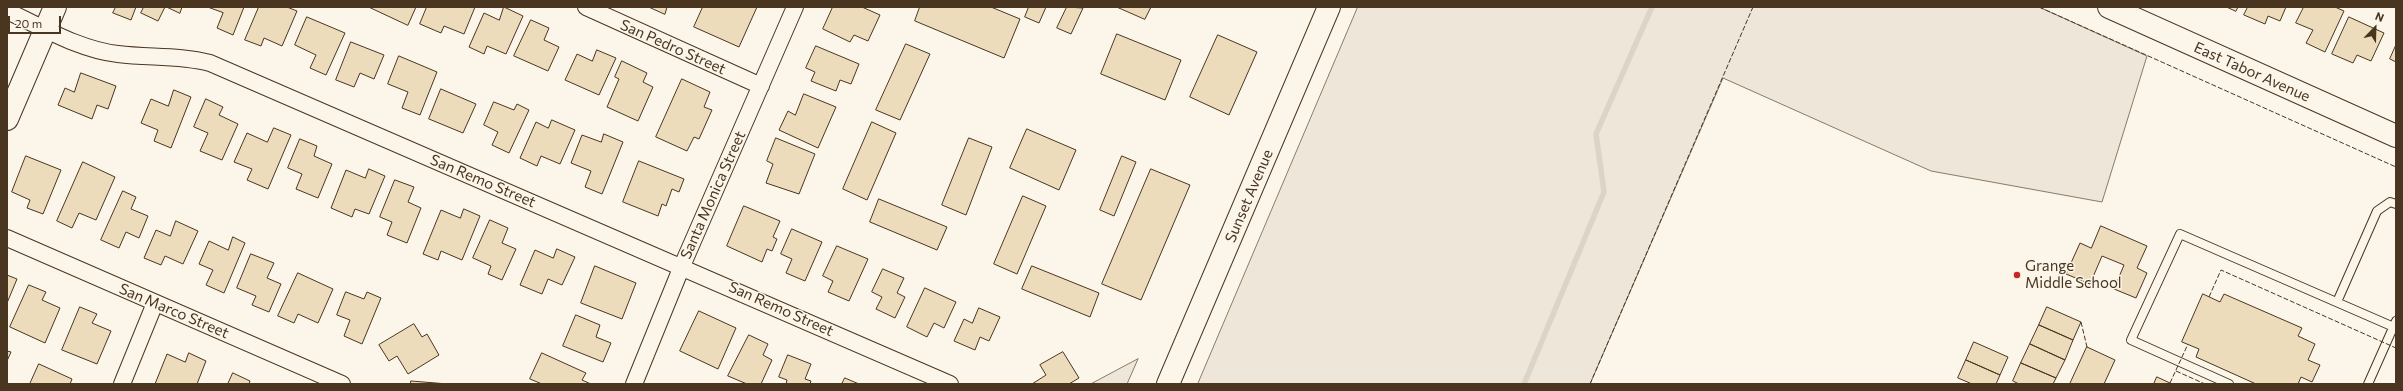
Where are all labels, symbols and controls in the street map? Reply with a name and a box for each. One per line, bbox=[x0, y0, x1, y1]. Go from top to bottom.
scale bar bbox=[10, 8, 63, 34]
north arrow bbox=[2355, 8, 2395, 48]
text: N bbox=[2374, 9, 2386, 24]
text: 20 m bbox=[15, 16, 42, 30]
street label: San Pedro Street bbox=[617, 16, 729, 78]
street label: East Tabor Avenue bbox=[2191, 38, 2313, 106]
street label: Santa Monica Street bbox=[677, 128, 749, 262]
street label: Sunset Avenue bbox=[1221, 147, 1277, 245]
street label: San Remo Street bbox=[428, 151, 538, 211]
place label: Grange Middle School bbox=[2025, 257, 2122, 292]
marker: Grange Middle School bbox=[2012, 270, 2022, 280]
street label: San Remo Street bbox=[726, 278, 836, 340]
street label: San Marco Street bbox=[116, 280, 232, 342]

